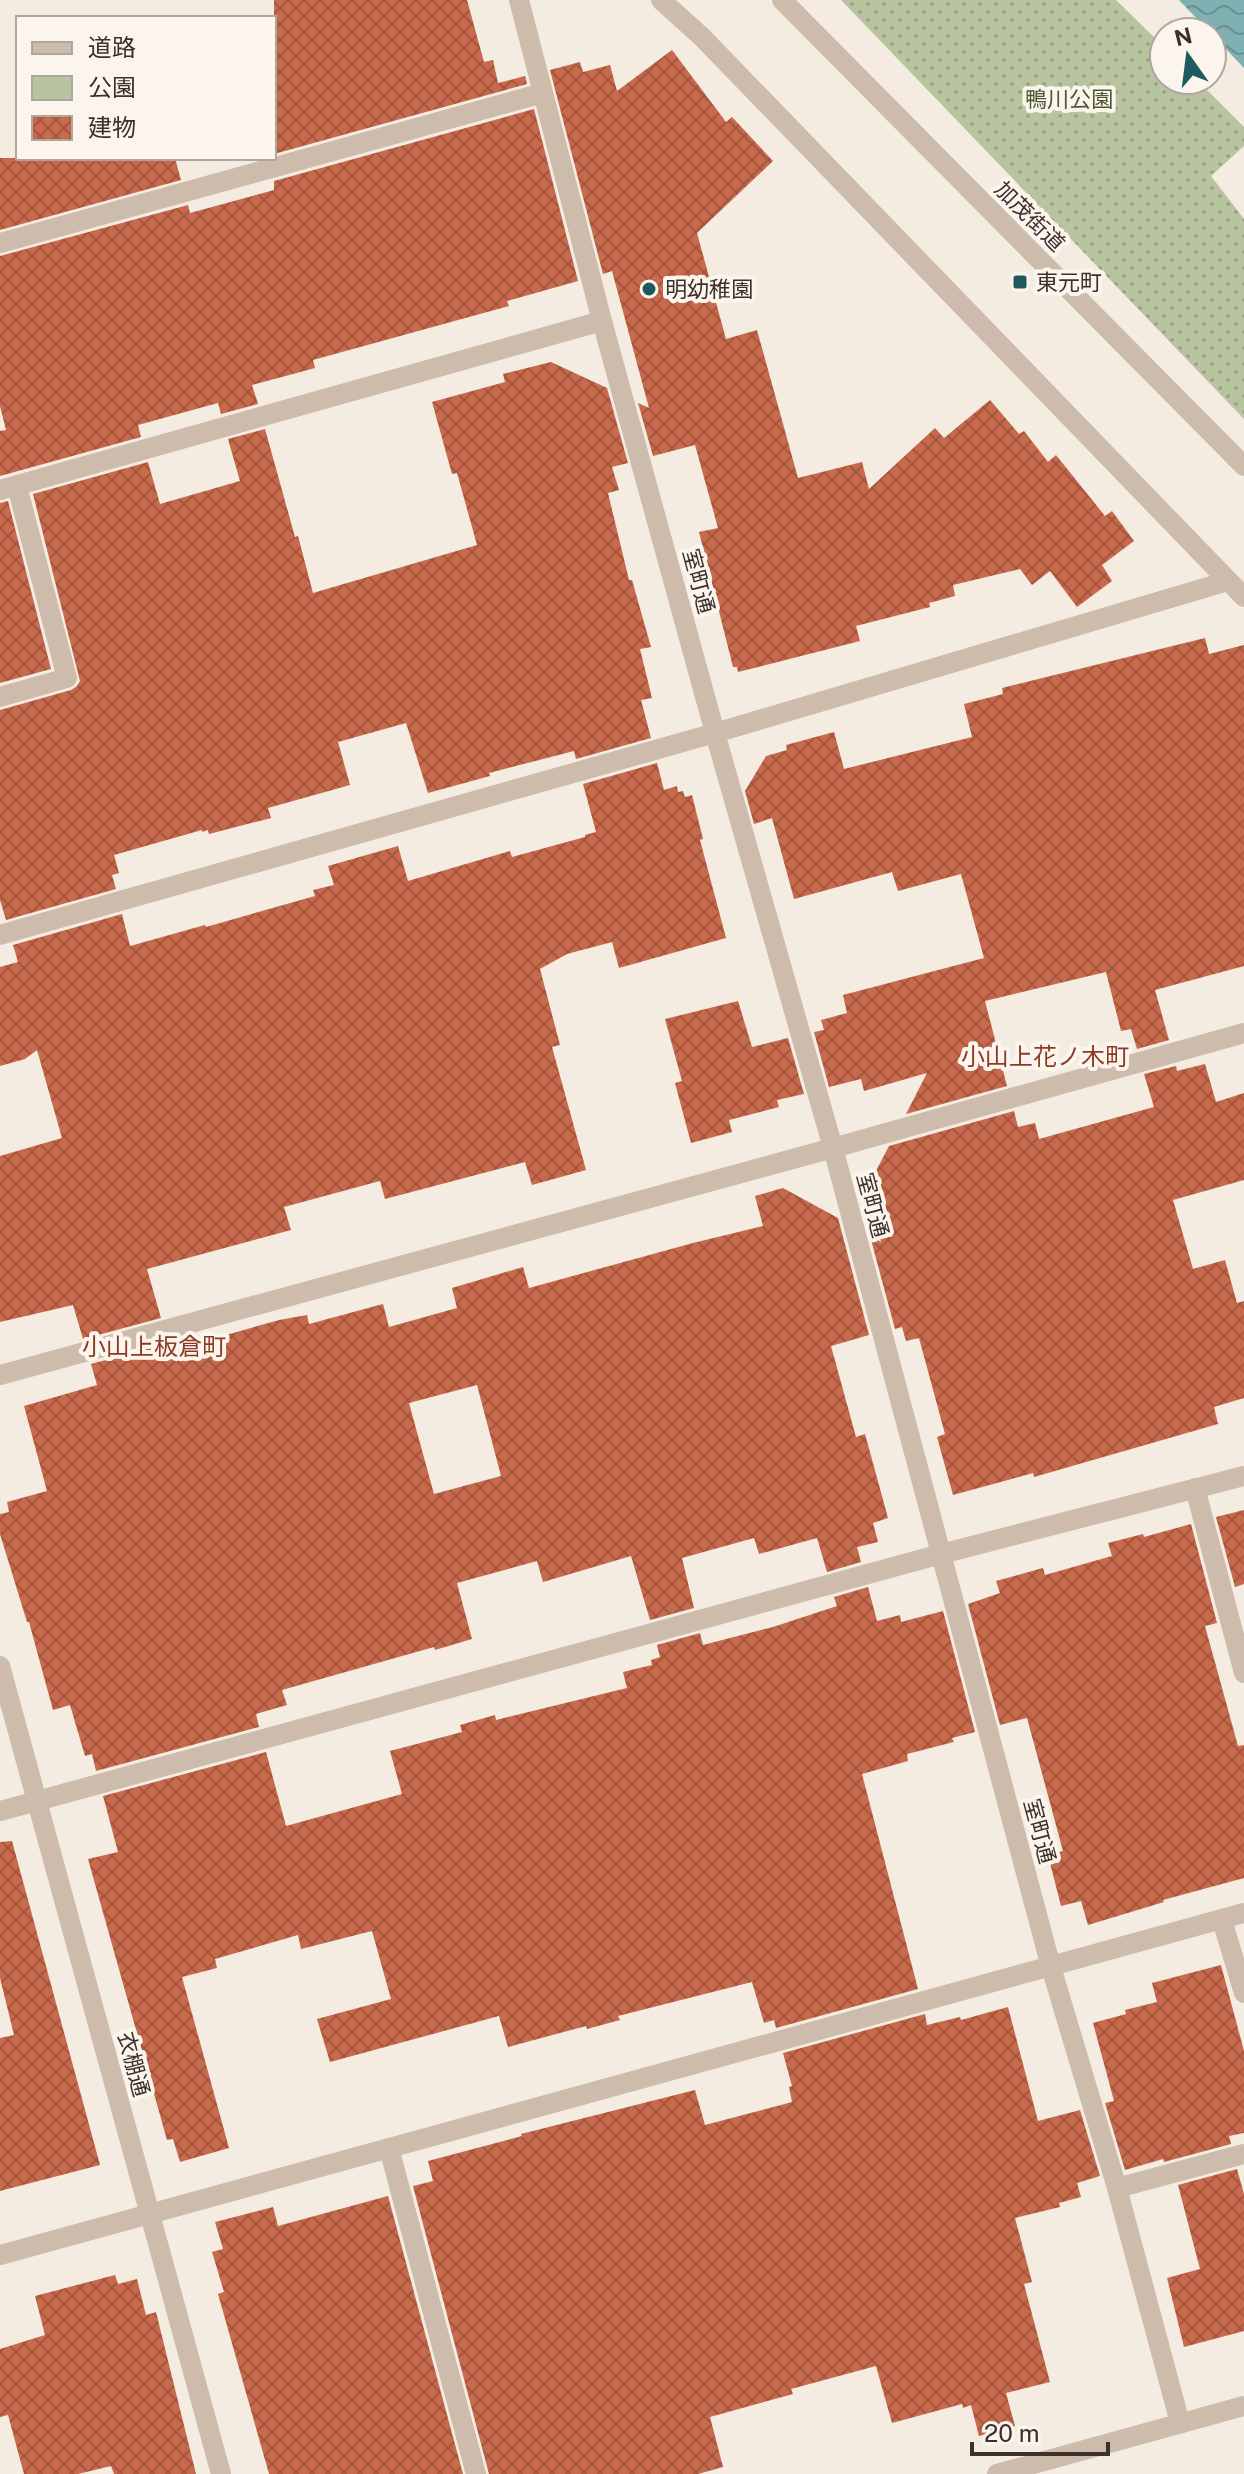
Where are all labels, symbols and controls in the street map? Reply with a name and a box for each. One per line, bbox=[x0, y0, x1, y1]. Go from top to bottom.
legend bbox=[16, 16, 276, 160]
north arrow bbox=[1148, 16, 1228, 96]
text: N bbox=[1172, 22, 1195, 51]
text: 道路 bbox=[88, 33, 136, 61]
text: 公園 bbox=[88, 73, 136, 101]
park label: 鴨川公園 bbox=[1025, 86, 1113, 112]
text: 建物 bbox=[88, 113, 136, 141]
street label: 加茂街道 bbox=[990, 176, 1070, 256]
place label: 東元町 bbox=[1036, 269, 1102, 295]
marker: 東元町 bbox=[1011, 273, 1029, 291]
place label: 明幼稚園 bbox=[665, 276, 753, 302]
marker: 明幼稚園 bbox=[640, 280, 658, 298]
street label: 室町通 bbox=[678, 546, 720, 616]
district label: 小山上花ノ木町 bbox=[961, 1042, 1129, 1070]
street label: 室町通 bbox=[852, 1170, 894, 1240]
district label: 小山上板倉町 bbox=[82, 1332, 226, 1360]
street label: 室町通 bbox=[1019, 1796, 1061, 1866]
street label: 衣棚通 bbox=[113, 2029, 155, 2099]
scale bar bbox=[972, 2406, 1108, 2456]
text: 20 m bbox=[984, 2419, 1040, 2447]

